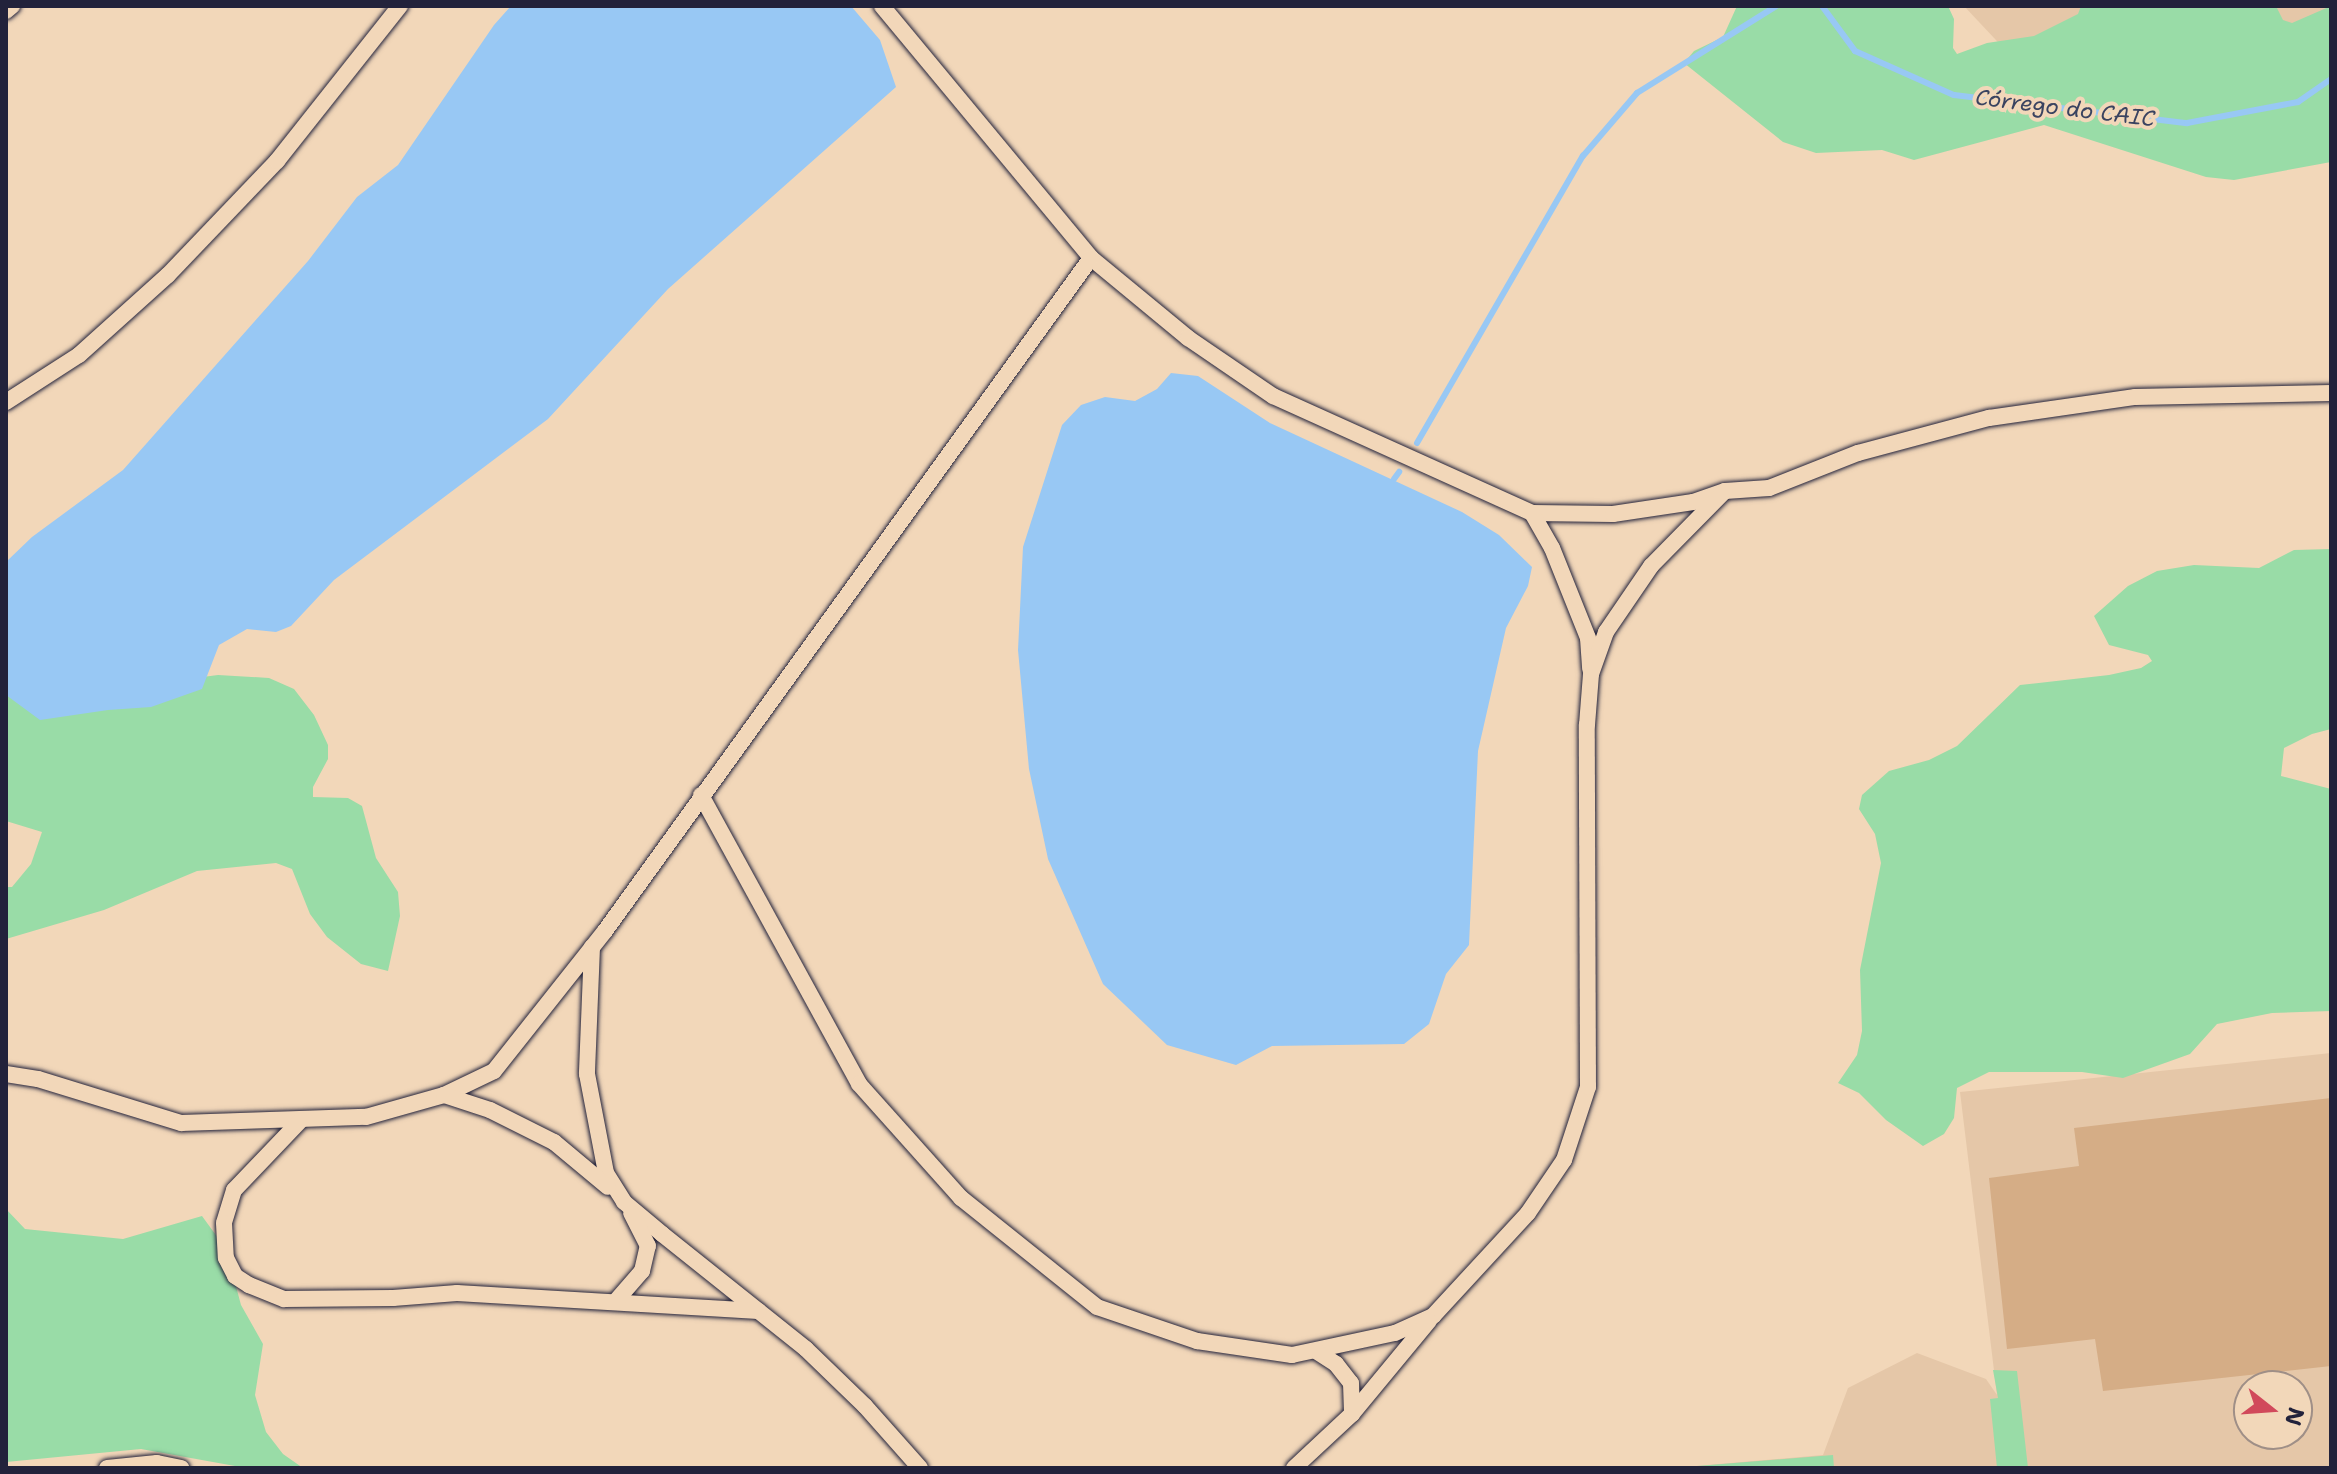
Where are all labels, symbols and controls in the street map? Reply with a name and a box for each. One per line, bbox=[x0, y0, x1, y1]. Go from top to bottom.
water label: Córrego do CAIC bbox=[1974, 84, 2156, 132]
north arrow bbox=[2233, 1370, 2313, 1450]
text: N bbox=[2278, 1404, 2311, 1429]

